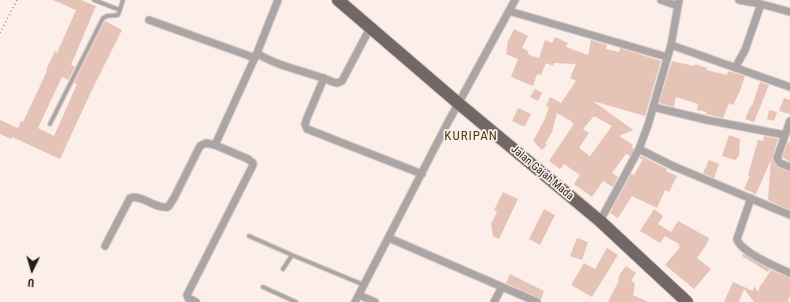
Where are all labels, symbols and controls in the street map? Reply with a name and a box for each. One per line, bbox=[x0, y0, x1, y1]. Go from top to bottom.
district label: KURIPAN bbox=[444, 129, 498, 145]
street label: Jalan Gajah Mada bbox=[508, 143, 576, 203]
north arrow bbox=[12, 250, 52, 290]
text: U bbox=[27, 276, 35, 289]

